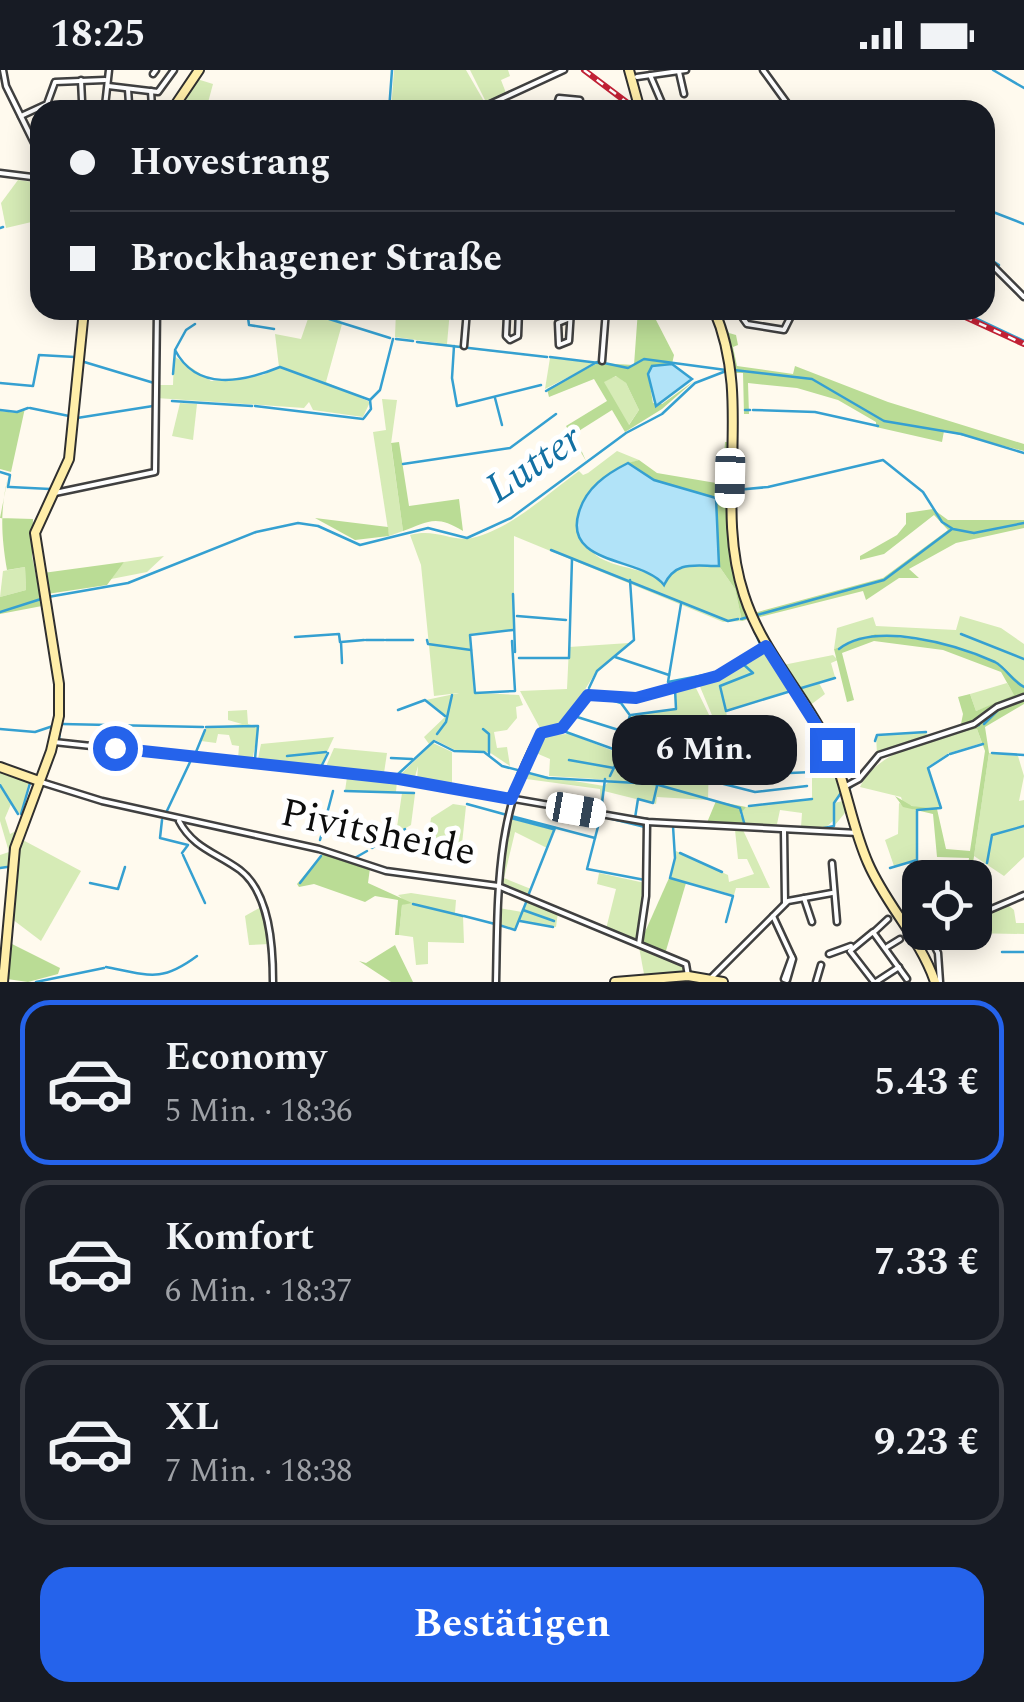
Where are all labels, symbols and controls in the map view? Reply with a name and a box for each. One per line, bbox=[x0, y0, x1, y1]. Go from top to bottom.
text: 18:25 bbox=[50, 6, 145, 64]
text: Hovestrang bbox=[130, 134, 331, 192]
text: Brockhagener Straße bbox=[130, 230, 502, 288]
water label: Lutter bbox=[473, 408, 596, 520]
car bbox=[714, 448, 746, 508]
callout: 6 Min. bbox=[612, 715, 797, 785]
text: 6 Min. bbox=[656, 725, 753, 774]
route start bbox=[93, 726, 138, 771]
route end bbox=[810, 728, 855, 773]
street label: Pivitsheide bbox=[275, 783, 481, 883]
car bbox=[544, 790, 608, 830]
map controls bbox=[902, 860, 992, 950]
button: locate bbox=[902, 860, 992, 950]
text: Economy bbox=[165, 1029, 326, 1087]
icon: car bbox=[45, 1038, 135, 1128]
text: 5.43 € bbox=[874, 1054, 979, 1112]
text: 5 Min. · 18:36 bbox=[165, 1087, 352, 1136]
text: Komfort bbox=[165, 1209, 314, 1267]
icon: car bbox=[45, 1218, 135, 1308]
text: 7.33 € bbox=[874, 1234, 979, 1292]
text: 6 Min. · 18:37 bbox=[165, 1267, 352, 1316]
text: XL bbox=[165, 1389, 219, 1447]
icon: car bbox=[45, 1398, 135, 1488]
text: 9.23 € bbox=[874, 1414, 979, 1472]
text: 7 Min. · 18:38 bbox=[165, 1447, 352, 1496]
button: Bestätigen bbox=[40, 1567, 984, 1682]

